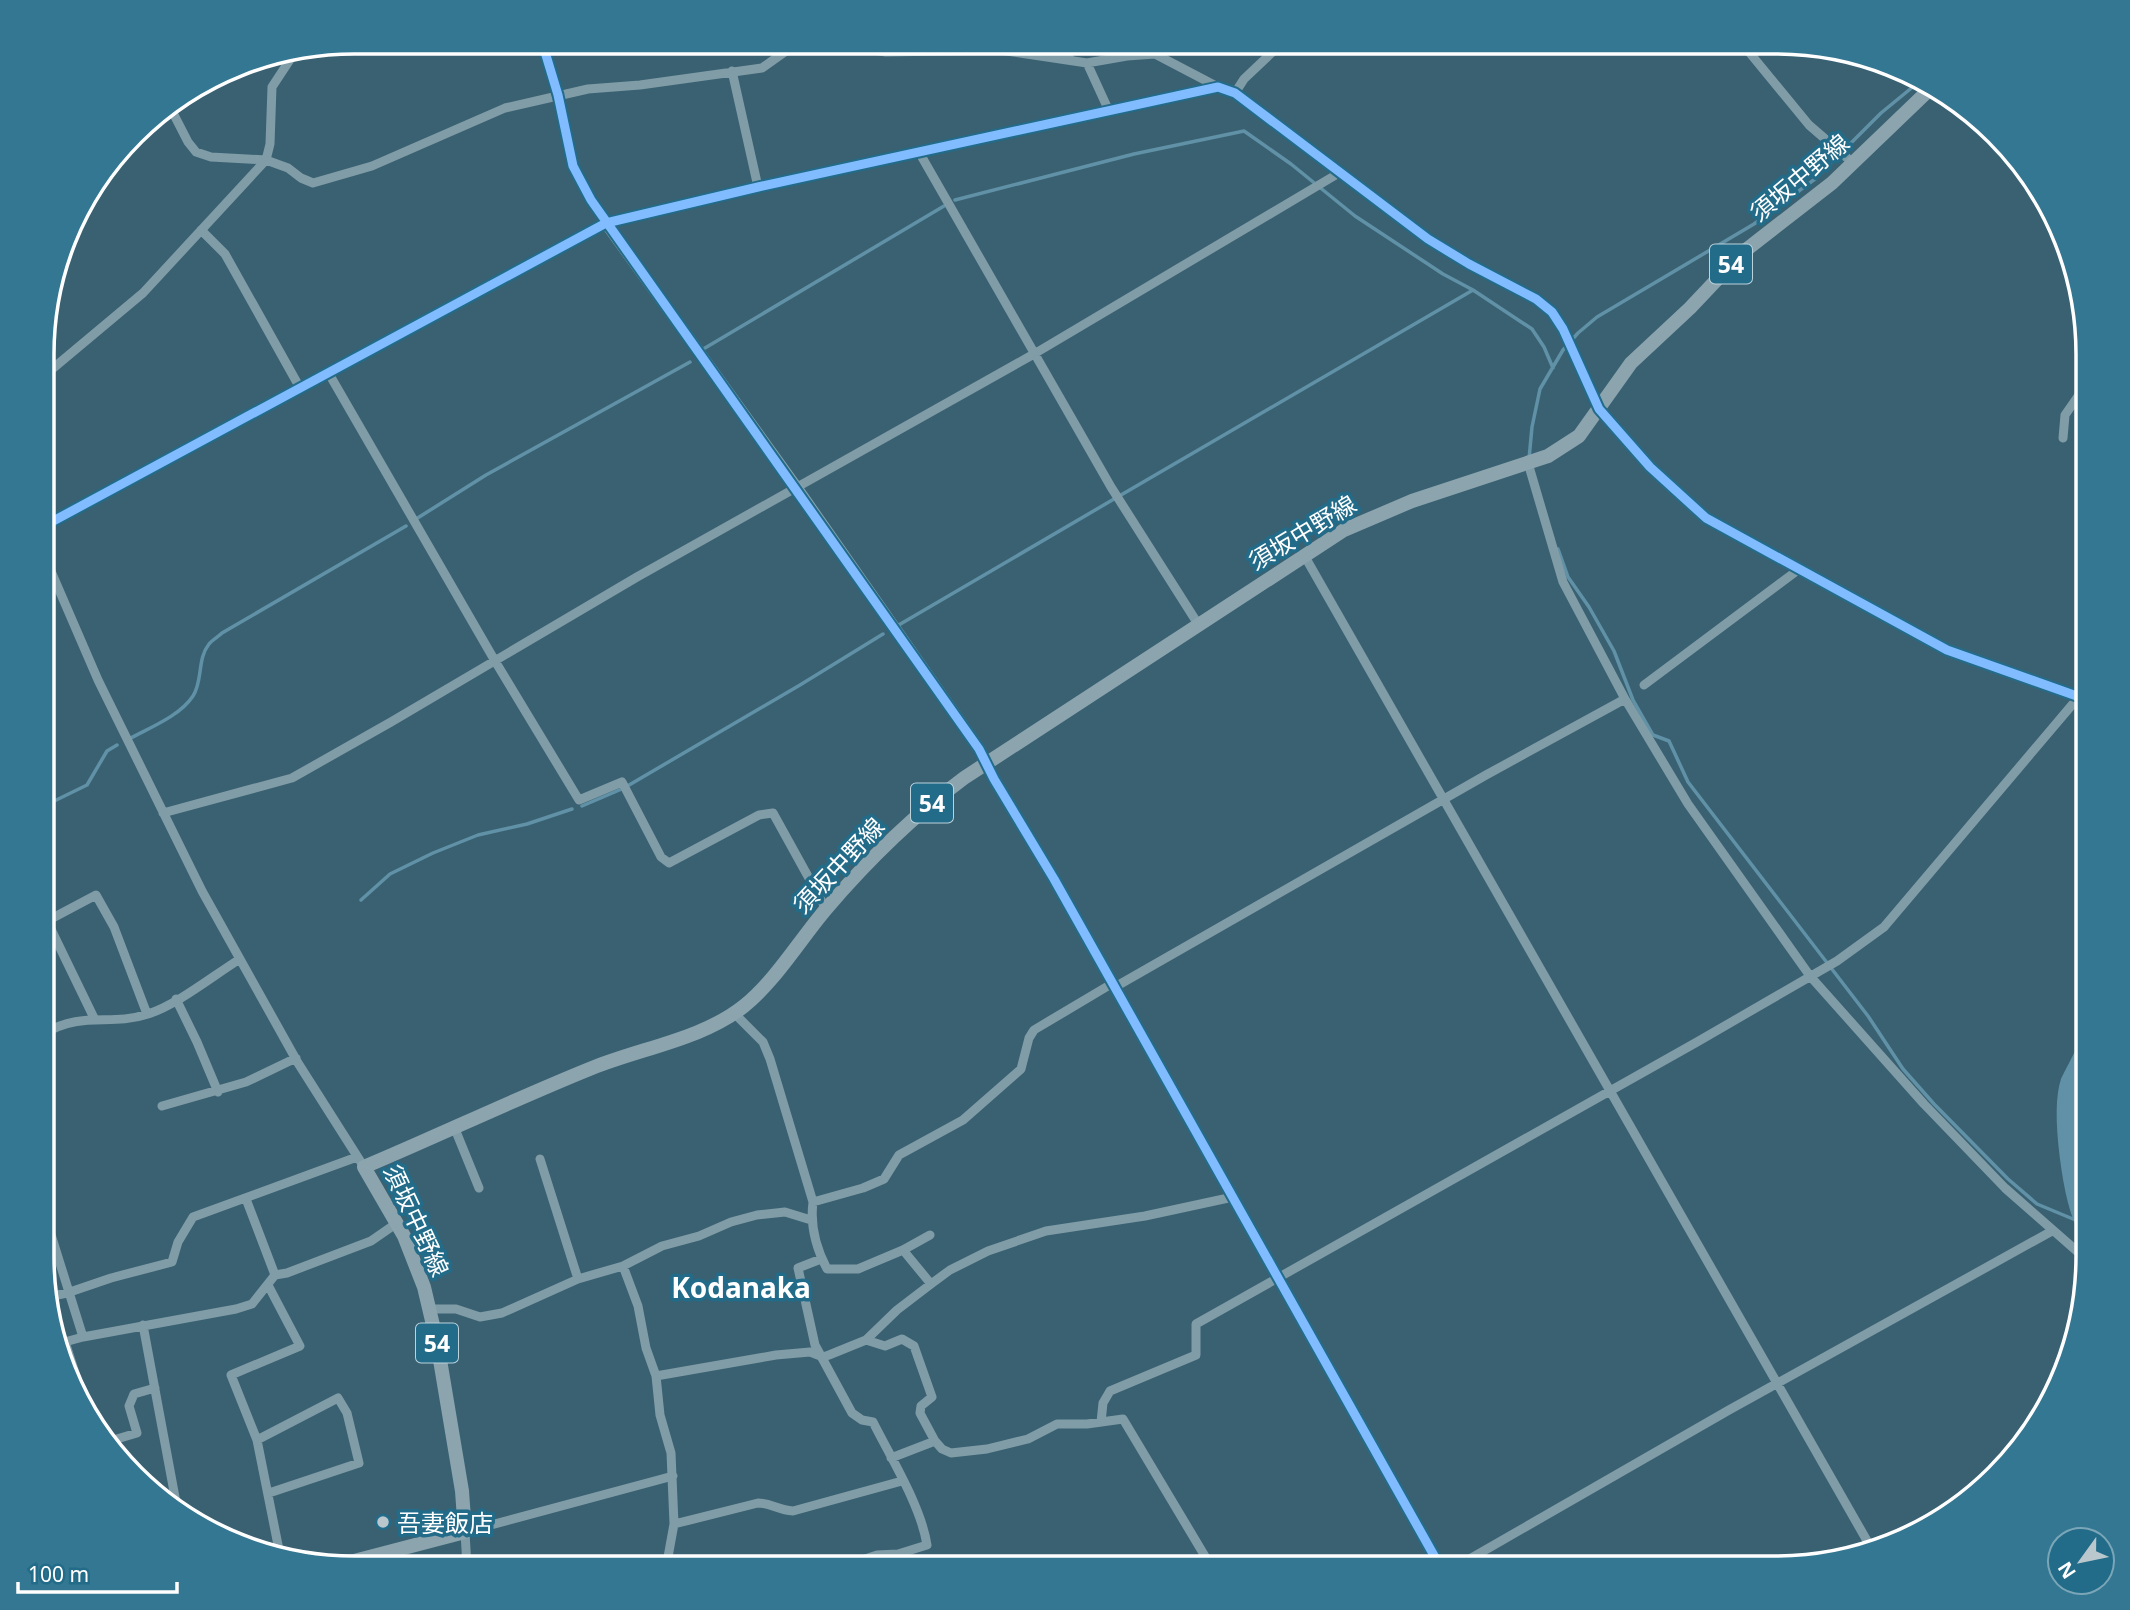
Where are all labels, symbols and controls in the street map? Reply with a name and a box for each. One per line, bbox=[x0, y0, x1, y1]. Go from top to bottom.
street label: 須坂中野線 bbox=[1742, 126, 1856, 228]
road number: 54 bbox=[1710, 244, 1752, 284]
street label: 須坂中野線 bbox=[1242, 487, 1362, 577]
road number: 54 bbox=[911, 783, 953, 822]
street label: 須坂中野線 bbox=[785, 810, 891, 920]
street label: 須坂中野線 bbox=[377, 1159, 457, 1281]
district label: Kodanaka bbox=[671, 1268, 811, 1306]
road number: 54 bbox=[416, 1324, 458, 1362]
place label: 吾妻飯店 bbox=[397, 1506, 493, 1539]
marker: 吾妻飯店 bbox=[375, 1514, 391, 1530]
north arrow bbox=[2046, 1526, 2116, 1596]
scale bar bbox=[18, 1550, 177, 1594]
text: N bbox=[2052, 1557, 2082, 1584]
text: 100 m bbox=[28, 1560, 89, 1588]

